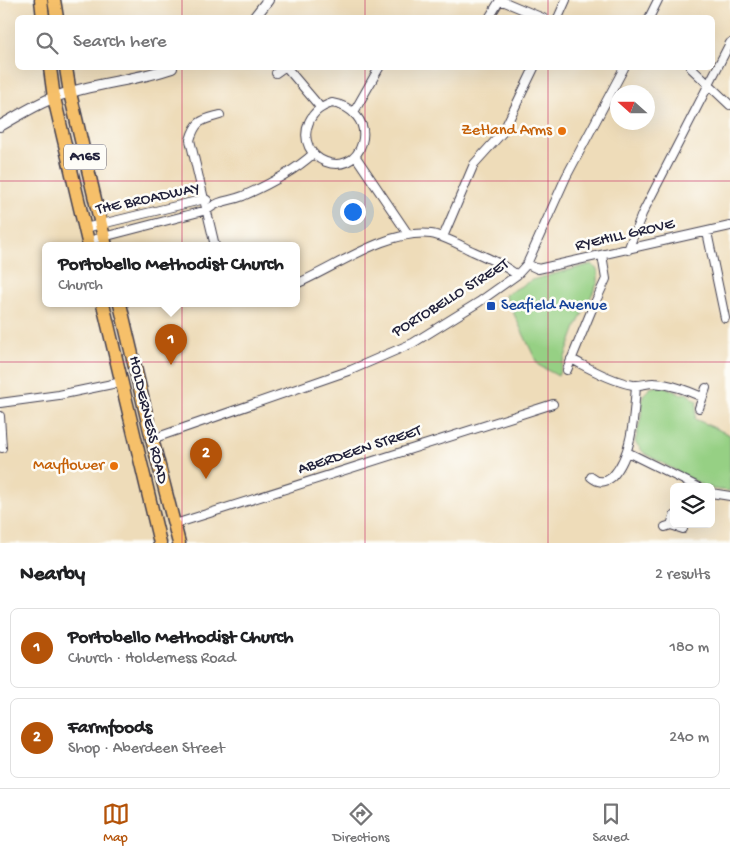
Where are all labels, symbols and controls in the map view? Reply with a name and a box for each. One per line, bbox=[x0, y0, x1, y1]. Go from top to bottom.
search box bbox=[15, 15, 715, 70]
icon: search bbox=[33, 29, 61, 57]
text: Search here bbox=[73, 31, 167, 54]
north arrow bbox=[610, 85, 655, 130]
place label: Zetland Arms bbox=[461, 122, 553, 141]
marker: Zetland Arms bbox=[556, 125, 568, 137]
road number: A165 bbox=[64, 144, 106, 170]
street label: THE BROADWAY bbox=[93, 180, 202, 220]
your location bbox=[340, 199, 366, 225]
street label: RYEHILL GROVE bbox=[574, 215, 677, 257]
popup bbox=[42, 242, 300, 307]
text: Portobello Methodist Church bbox=[58, 254, 284, 277]
street label: PORTOBELLO STREET bbox=[388, 255, 514, 343]
text: Church bbox=[58, 277, 103, 296]
place label: Seafield Avenue bbox=[501, 297, 608, 316]
marker: Seafield Avenue bbox=[485, 300, 497, 312]
pin: 1 bbox=[155, 324, 187, 365]
street label: HOLDERNESS ROAD bbox=[123, 354, 171, 486]
street label: ABERDEEN STREET bbox=[296, 422, 425, 480]
pin: 2 bbox=[190, 438, 222, 479]
place label: Mayflower bbox=[33, 457, 105, 476]
marker: Mayflower bbox=[108, 460, 120, 472]
map controls bbox=[670, 483, 715, 528]
button: layers bbox=[670, 483, 715, 528]
text: Nearby bbox=[20, 563, 85, 588]
text: 2 results bbox=[655, 566, 710, 585]
text: Portobello Methodist Church bbox=[68, 627, 293, 650]
text: 1 bbox=[34, 639, 40, 658]
text: 180 m bbox=[670, 639, 709, 658]
text: Church · Holderness Road bbox=[68, 650, 236, 669]
text: Farmfoods bbox=[68, 717, 152, 740]
text: 2 bbox=[33, 729, 41, 748]
text: 240 m bbox=[669, 729, 709, 748]
text: Shop · Aberdeen Street bbox=[68, 740, 225, 759]
tab: Map bbox=[102, 800, 130, 847]
tab: Directions bbox=[333, 800, 390, 847]
tab: Saved bbox=[593, 800, 628, 847]

